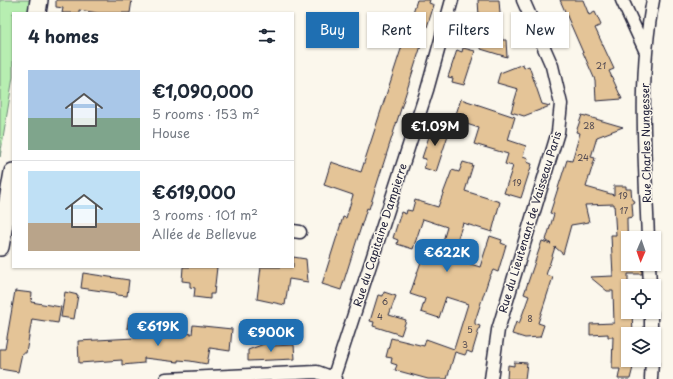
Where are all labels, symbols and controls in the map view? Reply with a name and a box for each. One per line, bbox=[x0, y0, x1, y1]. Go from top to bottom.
chip: Buy bbox=[306, 12, 359, 48]
chip: Rent bbox=[367, 12, 426, 48]
chip: Filters bbox=[434, 12, 503, 48]
chip: New bbox=[511, 12, 569, 48]
text: 4 homes bbox=[28, 23, 99, 49]
icon: filters bbox=[256, 25, 278, 47]
house number: 21 bbox=[596, 58, 606, 72]
text: €1,090,000 bbox=[152, 78, 253, 104]
street label: Rue Charles Nungesser bbox=[636, 82, 655, 203]
icon: home bbox=[60, 86, 108, 134]
text: 5 rooms · 153 m² bbox=[152, 104, 260, 123]
pin: €1.09M bbox=[402, 113, 468, 147]
text: €1.09M bbox=[411, 116, 459, 135]
house number: 28 bbox=[583, 118, 595, 132]
text: House bbox=[152, 123, 190, 142]
street label: Rue du Lieutenant de Vaisseau Paris bbox=[494, 129, 565, 315]
house number: 24 bbox=[577, 150, 589, 164]
street label: Rue du Capitaine Dampierre bbox=[348, 161, 411, 309]
house number: 19 bbox=[512, 175, 522, 189]
text: €619,000 bbox=[152, 179, 236, 205]
icon: home bbox=[60, 187, 108, 235]
house number: 19 bbox=[618, 188, 628, 202]
house number: 17 bbox=[620, 203, 629, 217]
text: 3 rooms · 101 m² bbox=[152, 205, 258, 224]
text: Allée de Bellevue bbox=[152, 224, 257, 243]
north arrow bbox=[621, 231, 661, 271]
map controls bbox=[621, 231, 661, 367]
pin: €622K bbox=[419, 239, 475, 273]
text: €622K bbox=[424, 242, 470, 261]
button: locate bbox=[621, 279, 661, 319]
house number: 6 bbox=[382, 294, 388, 308]
house number: 4 bbox=[377, 309, 383, 323]
house number: 8 bbox=[527, 311, 533, 325]
pin: €619K bbox=[130, 313, 186, 347]
text: €619K bbox=[137, 316, 179, 335]
pin: €900K bbox=[243, 319, 299, 353]
text: €900K bbox=[248, 322, 294, 341]
house number: 5 bbox=[467, 322, 473, 336]
button: layers bbox=[621, 327, 661, 367]
house number: 3 bbox=[462, 337, 468, 351]

